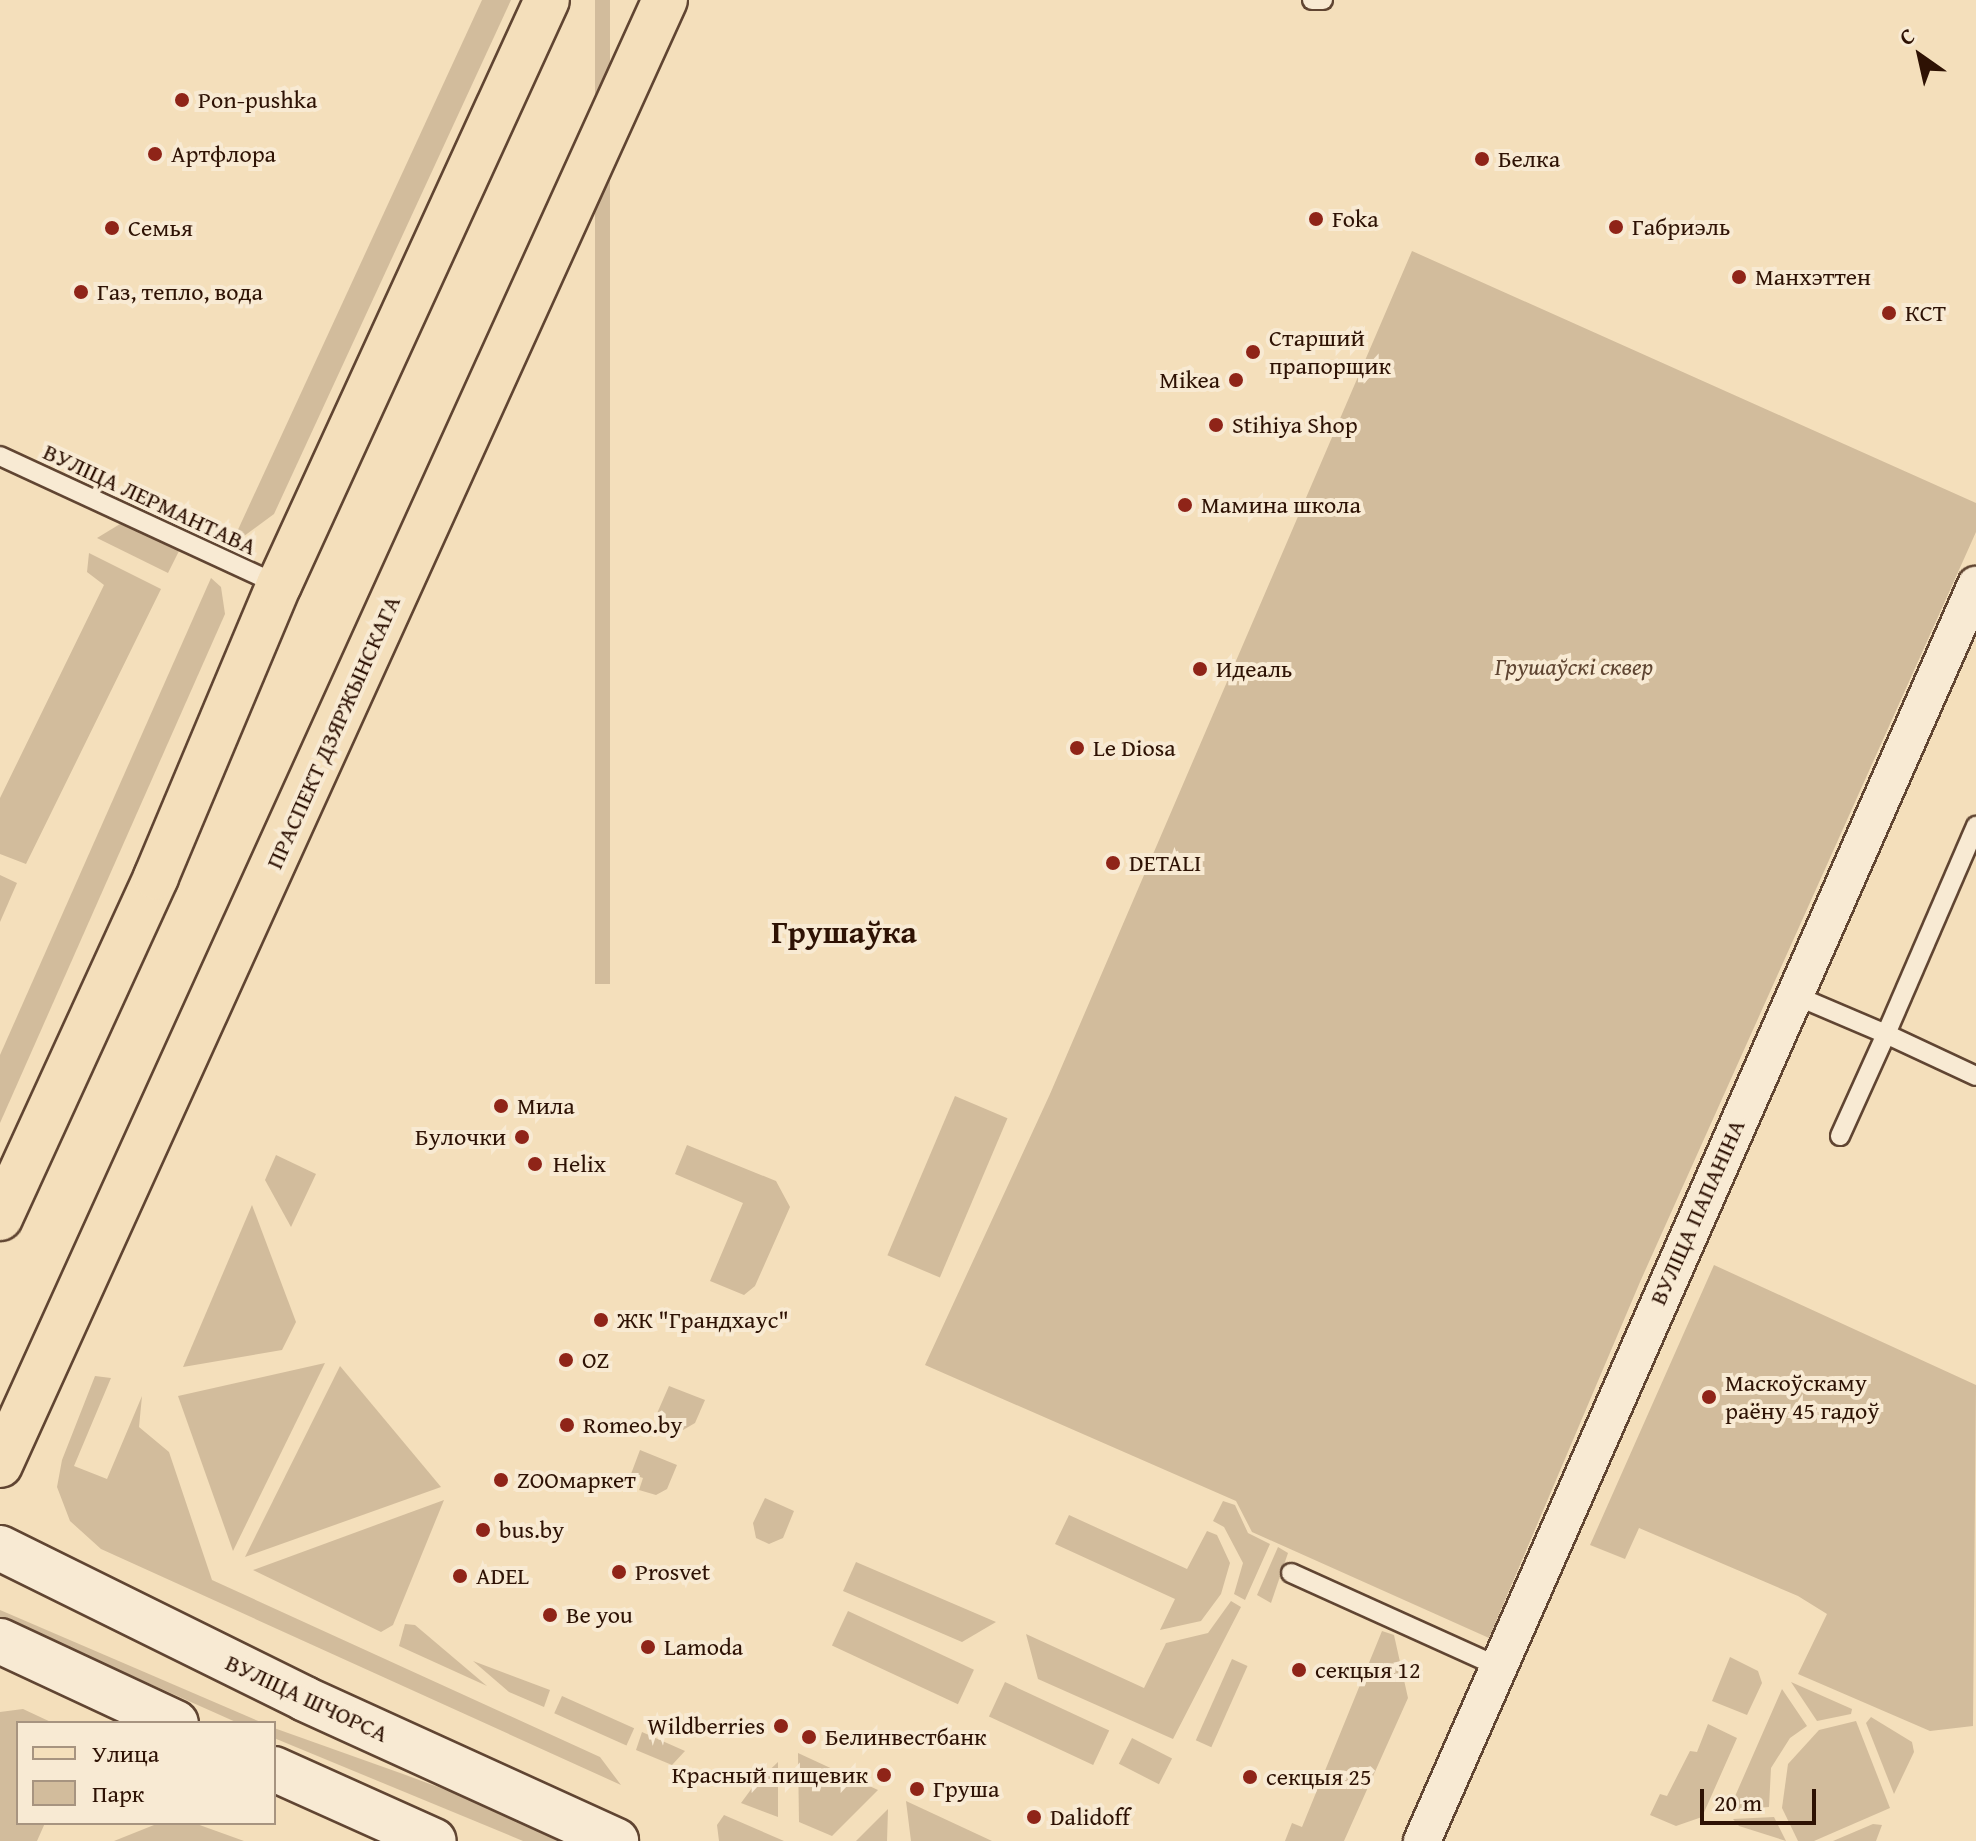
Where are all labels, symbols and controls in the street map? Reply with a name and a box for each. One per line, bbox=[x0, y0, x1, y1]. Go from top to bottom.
north arrow bbox=[1880, 16, 1960, 96]
text: С bbox=[1892, 19, 1921, 53]
place label: Pon-pushka bbox=[198, 86, 317, 114]
marker: Pon-pushka bbox=[173, 91, 191, 109]
place label: Артфлора bbox=[171, 140, 276, 168]
marker: Артфлора bbox=[146, 145, 164, 163]
place label: Белка bbox=[1498, 145, 1560, 173]
marker: Белка bbox=[1473, 150, 1491, 168]
place label: Foka bbox=[1332, 205, 1379, 233]
marker: Foka bbox=[1307, 210, 1325, 228]
place label: Габриэль bbox=[1632, 213, 1730, 241]
place label: Семья bbox=[128, 214, 193, 242]
marker: Габриэль bbox=[1607, 218, 1625, 236]
marker: Семья bbox=[103, 219, 121, 237]
place label: Манхэттен bbox=[1755, 263, 1871, 291]
marker: Манхэттен bbox=[1730, 268, 1748, 286]
place label: Газ, тепло, вода bbox=[97, 278, 263, 306]
marker: Газ, тепло, вода bbox=[72, 283, 90, 301]
place label: КСТ bbox=[1905, 299, 1946, 327]
marker: КСТ bbox=[1880, 304, 1898, 322]
place label: Старший прапорщик bbox=[1269, 324, 1391, 380]
marker: Старший прапорщик bbox=[1244, 343, 1262, 361]
place label: Mikea bbox=[1159, 366, 1220, 394]
marker: Mikea bbox=[1227, 371, 1245, 389]
place label: Stihiya Shop bbox=[1232, 411, 1358, 439]
marker: Stihiya Shop bbox=[1207, 416, 1225, 434]
street label: ВУЛІЦА ЛЕРМАНТАВА bbox=[39, 437, 261, 561]
place label: Мамина школа bbox=[1201, 491, 1361, 519]
marker: Мамина школа bbox=[1176, 496, 1194, 514]
street label: ПРАСПЕКТ ДЗЯРЖЫНСКАГА bbox=[260, 591, 406, 873]
park label: Грушаўскі сквер bbox=[1495, 653, 1653, 681]
place label: Идеаль bbox=[1216, 655, 1292, 683]
marker: Идеаль bbox=[1191, 660, 1209, 678]
place label: Le Diosa bbox=[1093, 734, 1176, 762]
marker: Le Diosa bbox=[1068, 739, 1086, 757]
place label: DETALI bbox=[1129, 849, 1201, 877]
marker: DETALI bbox=[1104, 854, 1122, 872]
district label: Грушаўка bbox=[771, 913, 917, 951]
place label: Мила bbox=[517, 1092, 575, 1120]
marker: Мила bbox=[492, 1097, 510, 1115]
street label: ВУЛІЦА ПАПАНІНА bbox=[1643, 1115, 1751, 1309]
place label: Булочки bbox=[415, 1123, 506, 1151]
marker: Булочки bbox=[513, 1128, 531, 1146]
place label: Helix bbox=[553, 1150, 606, 1178]
marker: Helix bbox=[524, 1153, 546, 1175]
place label: ЖК "Грандхаус" bbox=[617, 1306, 789, 1334]
marker: ЖК "Грандхаус" bbox=[592, 1311, 610, 1329]
place label: OZ bbox=[582, 1346, 609, 1374]
marker: OZ bbox=[557, 1351, 575, 1369]
place label: Маскоўскаму раёну 45 гадоў bbox=[1725, 1369, 1880, 1425]
marker: Маскоўскаму раёну 45 гадоў bbox=[1700, 1388, 1718, 1406]
place label: Romeo.by bbox=[583, 1411, 682, 1439]
marker: Romeo.by bbox=[558, 1416, 576, 1434]
place label: ZOOмаркет bbox=[517, 1466, 636, 1494]
marker: ZOOмаркет bbox=[492, 1471, 510, 1489]
place label: bus.by bbox=[499, 1516, 564, 1544]
marker: bus.by bbox=[474, 1521, 492, 1539]
place label: Prosvet bbox=[635, 1558, 710, 1586]
place label: ADEL bbox=[476, 1562, 529, 1590]
marker: Prosvet bbox=[610, 1563, 628, 1581]
marker: ADEL bbox=[451, 1567, 469, 1585]
place label: Be you bbox=[566, 1601, 633, 1629]
marker: Be you bbox=[541, 1606, 559, 1624]
place label: Lamoda bbox=[664, 1633, 743, 1661]
marker: Lamoda bbox=[639, 1638, 657, 1656]
street label: ВУЛІЦА ШЧОРСА bbox=[221, 1648, 393, 1748]
place label: секцыя 12 bbox=[1315, 1656, 1420, 1684]
marker: секцыя 12 bbox=[1290, 1661, 1308, 1679]
place label: Wildberries bbox=[647, 1712, 765, 1740]
marker: Wildberries bbox=[772, 1717, 790, 1735]
legend bbox=[16, 1721, 276, 1825]
place label: Белинвестбанк bbox=[825, 1723, 987, 1751]
marker: Белинвестбанк bbox=[800, 1728, 818, 1746]
text: Улица bbox=[92, 1736, 159, 1771]
place label: Красный пищевик bbox=[672, 1761, 868, 1789]
place label: секцыя 25 bbox=[1266, 1763, 1371, 1791]
marker: Красный пищевик bbox=[875, 1766, 893, 1784]
marker: секцыя 25 bbox=[1241, 1768, 1259, 1786]
scale bar bbox=[1704, 1773, 1820, 1823]
place label: Груша bbox=[933, 1775, 999, 1803]
text: Парк bbox=[92, 1776, 144, 1811]
marker: Груша bbox=[908, 1780, 926, 1798]
text: 20 m bbox=[1714, 1785, 1762, 1820]
place label: Dalidoff bbox=[1050, 1803, 1130, 1831]
marker: Dalidoff bbox=[1025, 1808, 1043, 1826]

